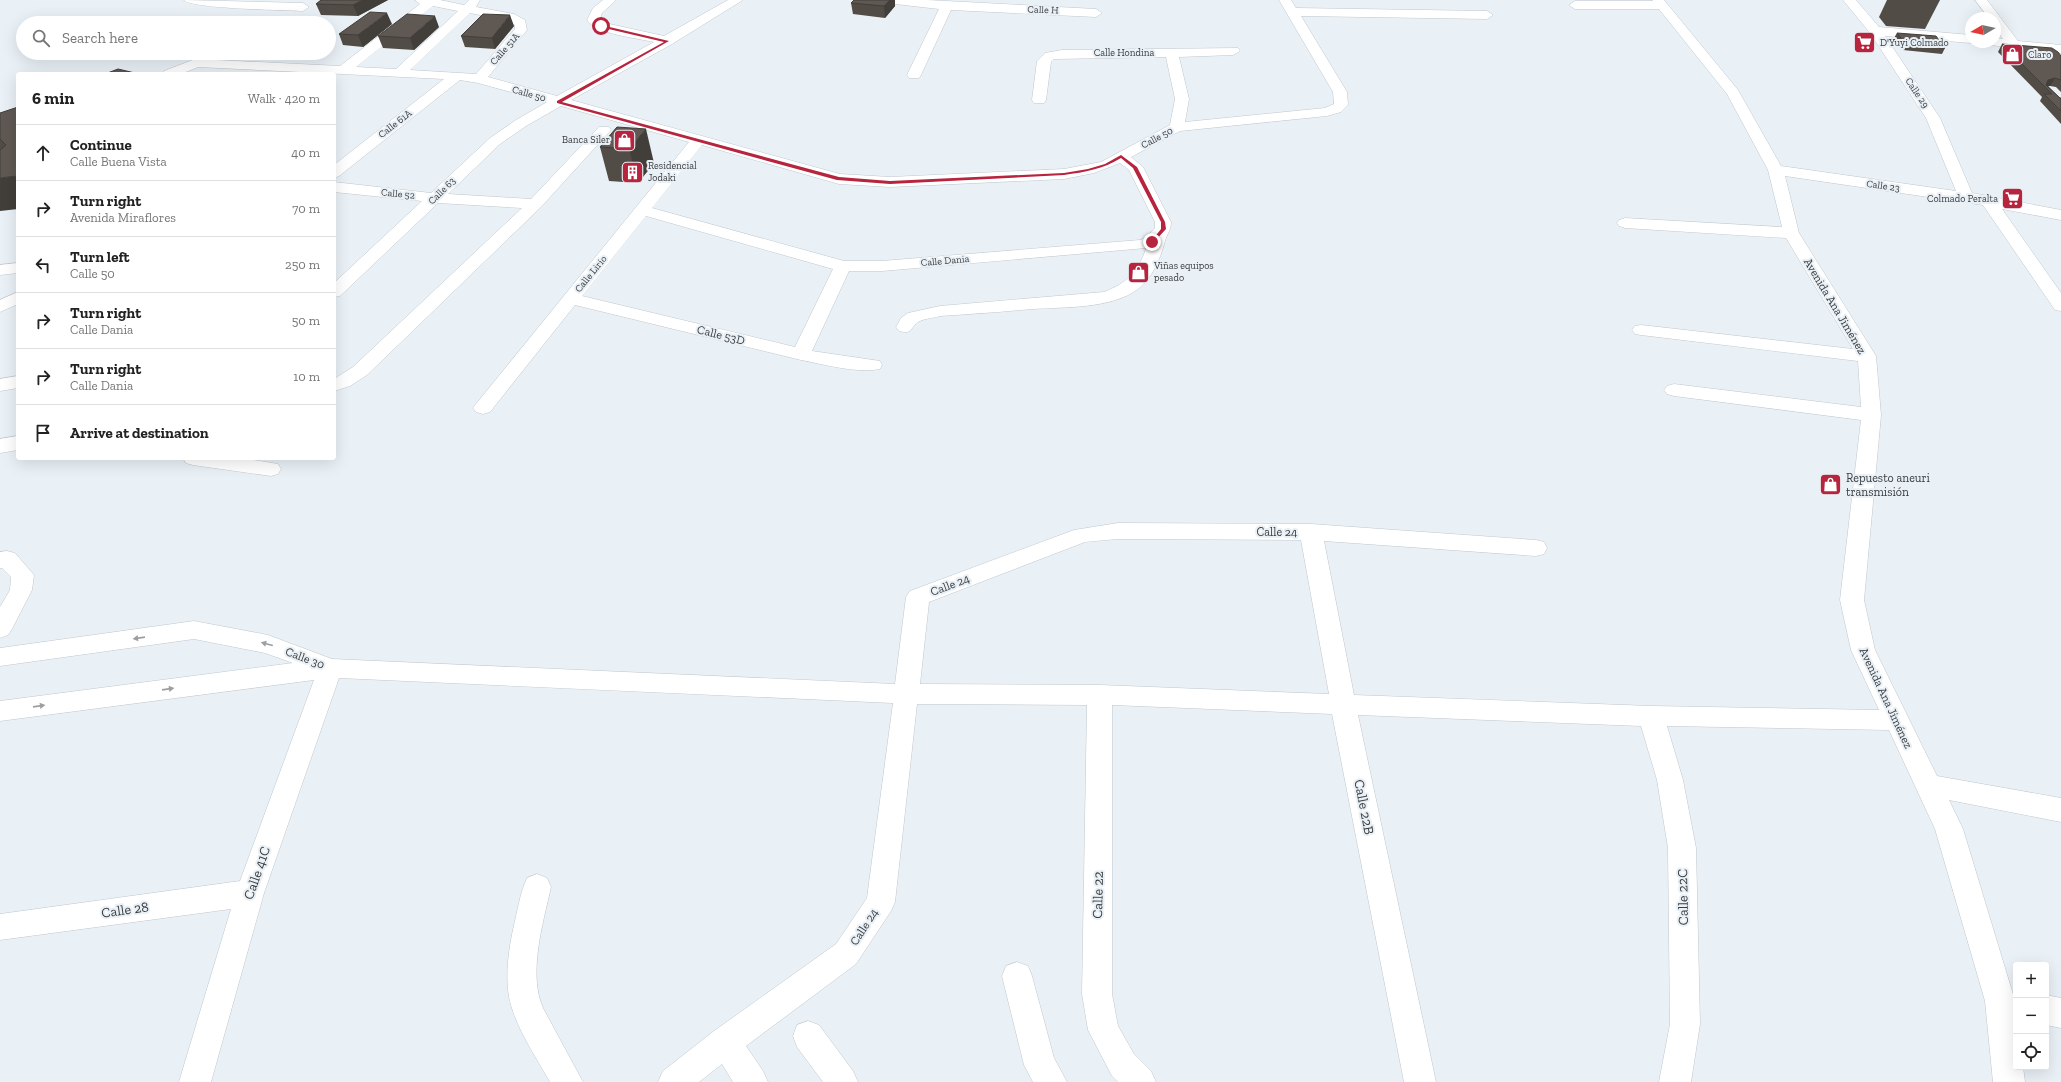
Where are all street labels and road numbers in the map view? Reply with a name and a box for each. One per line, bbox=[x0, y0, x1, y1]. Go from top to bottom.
street label: Calle H bbox=[1027, 3, 1059, 17]
street label: Calle 51A bbox=[488, 30, 523, 68]
street label: Calle Hondina bbox=[1094, 47, 1154, 59]
street label: Calle 29 bbox=[1903, 76, 1931, 110]
street label: Calle 50 bbox=[511, 83, 547, 105]
street label: Calle 61A bbox=[376, 107, 415, 141]
street label: Calle 50 bbox=[1139, 125, 1175, 151]
street label: Calle 63 bbox=[426, 175, 458, 207]
street label: Calle 23 bbox=[1866, 178, 1901, 194]
street label: Calle 52 bbox=[381, 186, 415, 202]
street label: Calle Lirio bbox=[573, 253, 609, 295]
street label: Calle Dania bbox=[920, 253, 970, 269]
street label: Avenida Ana Jiménez bbox=[1801, 256, 1869, 357]
street label: Calle 53D bbox=[696, 322, 746, 348]
street label: Calle 24 bbox=[1257, 525, 1298, 539]
street label: Calle 24 bbox=[928, 571, 972, 599]
street label: Calle 30 bbox=[283, 644, 327, 672]
street label: Avenida Ana Jiménez bbox=[1857, 645, 1916, 751]
street label: Calle 22B bbox=[1350, 778, 1378, 836]
street label: Calle 41C bbox=[240, 844, 274, 902]
street label: Calle 22C bbox=[1674, 869, 1692, 925]
street label: Calle 22 bbox=[1089, 871, 1107, 919]
street label: Calle 28 bbox=[100, 898, 150, 922]
street label: Calle 24 bbox=[847, 906, 881, 948]

